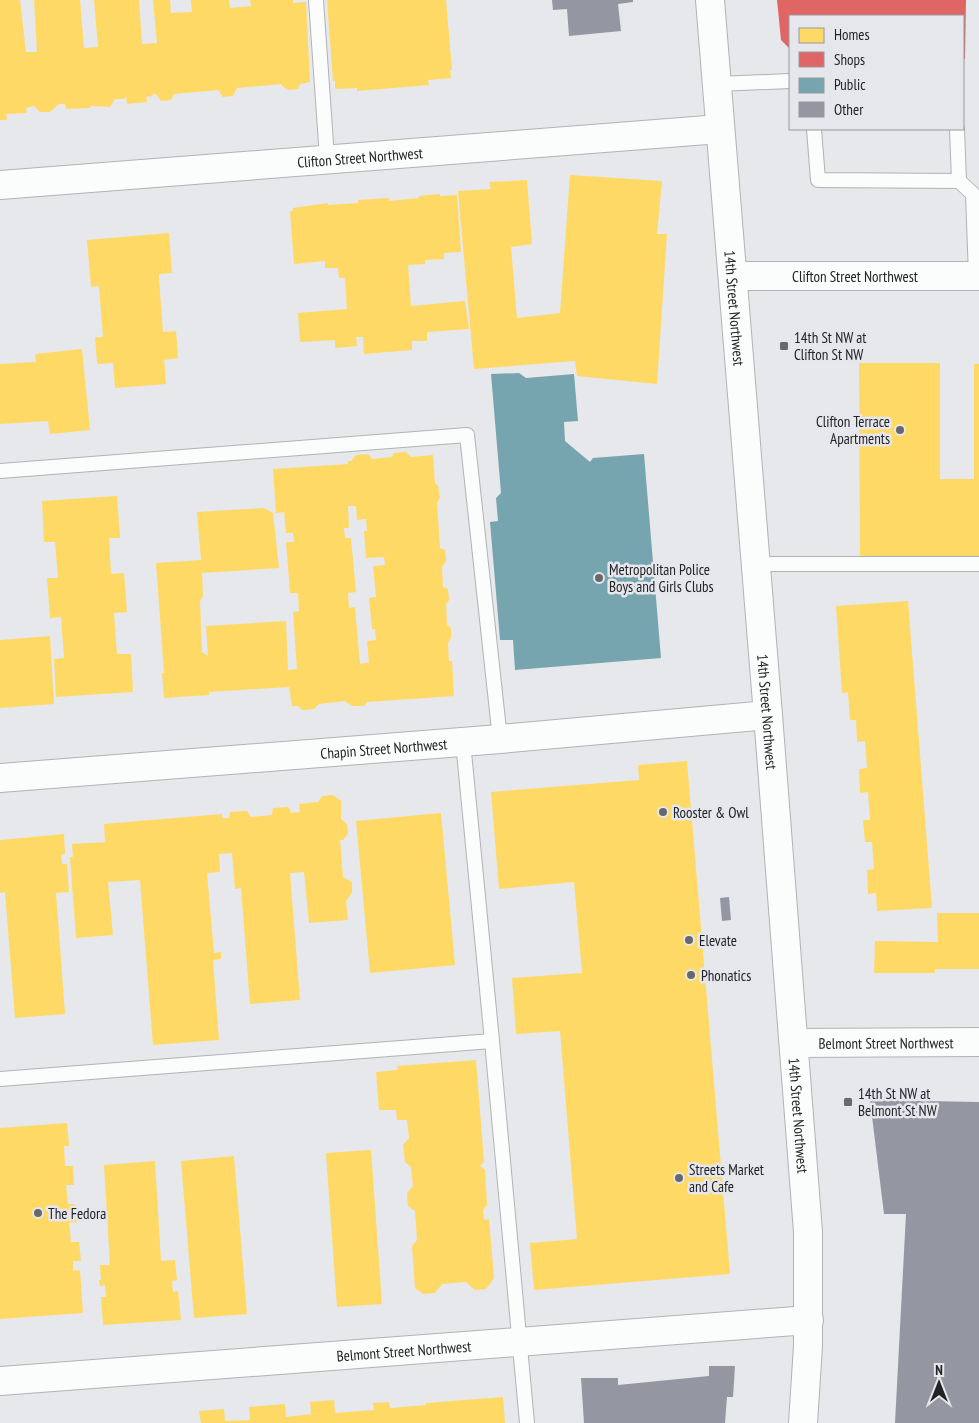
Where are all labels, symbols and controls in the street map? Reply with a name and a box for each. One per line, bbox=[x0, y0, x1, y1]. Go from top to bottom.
legend bbox=[789, 15, 964, 130]
text: Homes bbox=[834, 25, 870, 44]
text: Shops bbox=[834, 50, 865, 69]
text: Public bbox=[834, 75, 866, 94]
text: Other bbox=[834, 100, 864, 119]
street label: Clifton Street Northwest bbox=[296, 143, 423, 171]
street label: 14th Street Northwest bbox=[721, 250, 749, 366]
street label: Clifton Street Northwest bbox=[792, 267, 918, 286]
place label: 14th St NW at Clifton St NW bbox=[794, 328, 866, 364]
marker: 14th St NW at Clifton St NW bbox=[778, 340, 790, 352]
place label: Clifton Terrace Apartments bbox=[816, 412, 890, 448]
marker: Clifton Terrace Apartments bbox=[894, 424, 906, 436]
place label: Metropolitan Police Boys and Girls Clubs bbox=[609, 560, 714, 596]
marker: Metropolitan Police Boys and Girls Clubs bbox=[593, 572, 605, 584]
street label: 14th Street Northwest bbox=[754, 653, 782, 770]
street label: Chapin Street Northwest bbox=[320, 734, 448, 762]
place label: Rooster & Owl bbox=[673, 803, 749, 822]
marker: Rooster & Owl bbox=[657, 806, 669, 818]
place label: Elevate bbox=[699, 931, 737, 950]
marker: Elevate bbox=[683, 934, 695, 946]
place label: Phonatics bbox=[701, 966, 751, 985]
marker: Phonatics bbox=[685, 969, 697, 981]
street label: Belmont Street Northwest bbox=[818, 1033, 954, 1052]
street label: 14th Street Northwest bbox=[785, 1057, 813, 1174]
place label: 14th St NW at Belmont St NW bbox=[858, 1084, 937, 1120]
marker: 14th St NW at Belmont St NW bbox=[842, 1096, 854, 1108]
place label: Streets Market and Cafe bbox=[689, 1160, 764, 1196]
marker: Streets Market and Cafe bbox=[673, 1172, 685, 1184]
place label: The Fedora bbox=[48, 1204, 106, 1223]
marker: The Fedora bbox=[32, 1207, 44, 1219]
street label: Belmont Street Northwest bbox=[336, 1336, 472, 1365]
north arrow bbox=[914, 1358, 964, 1408]
text: N bbox=[935, 1361, 943, 1379]

